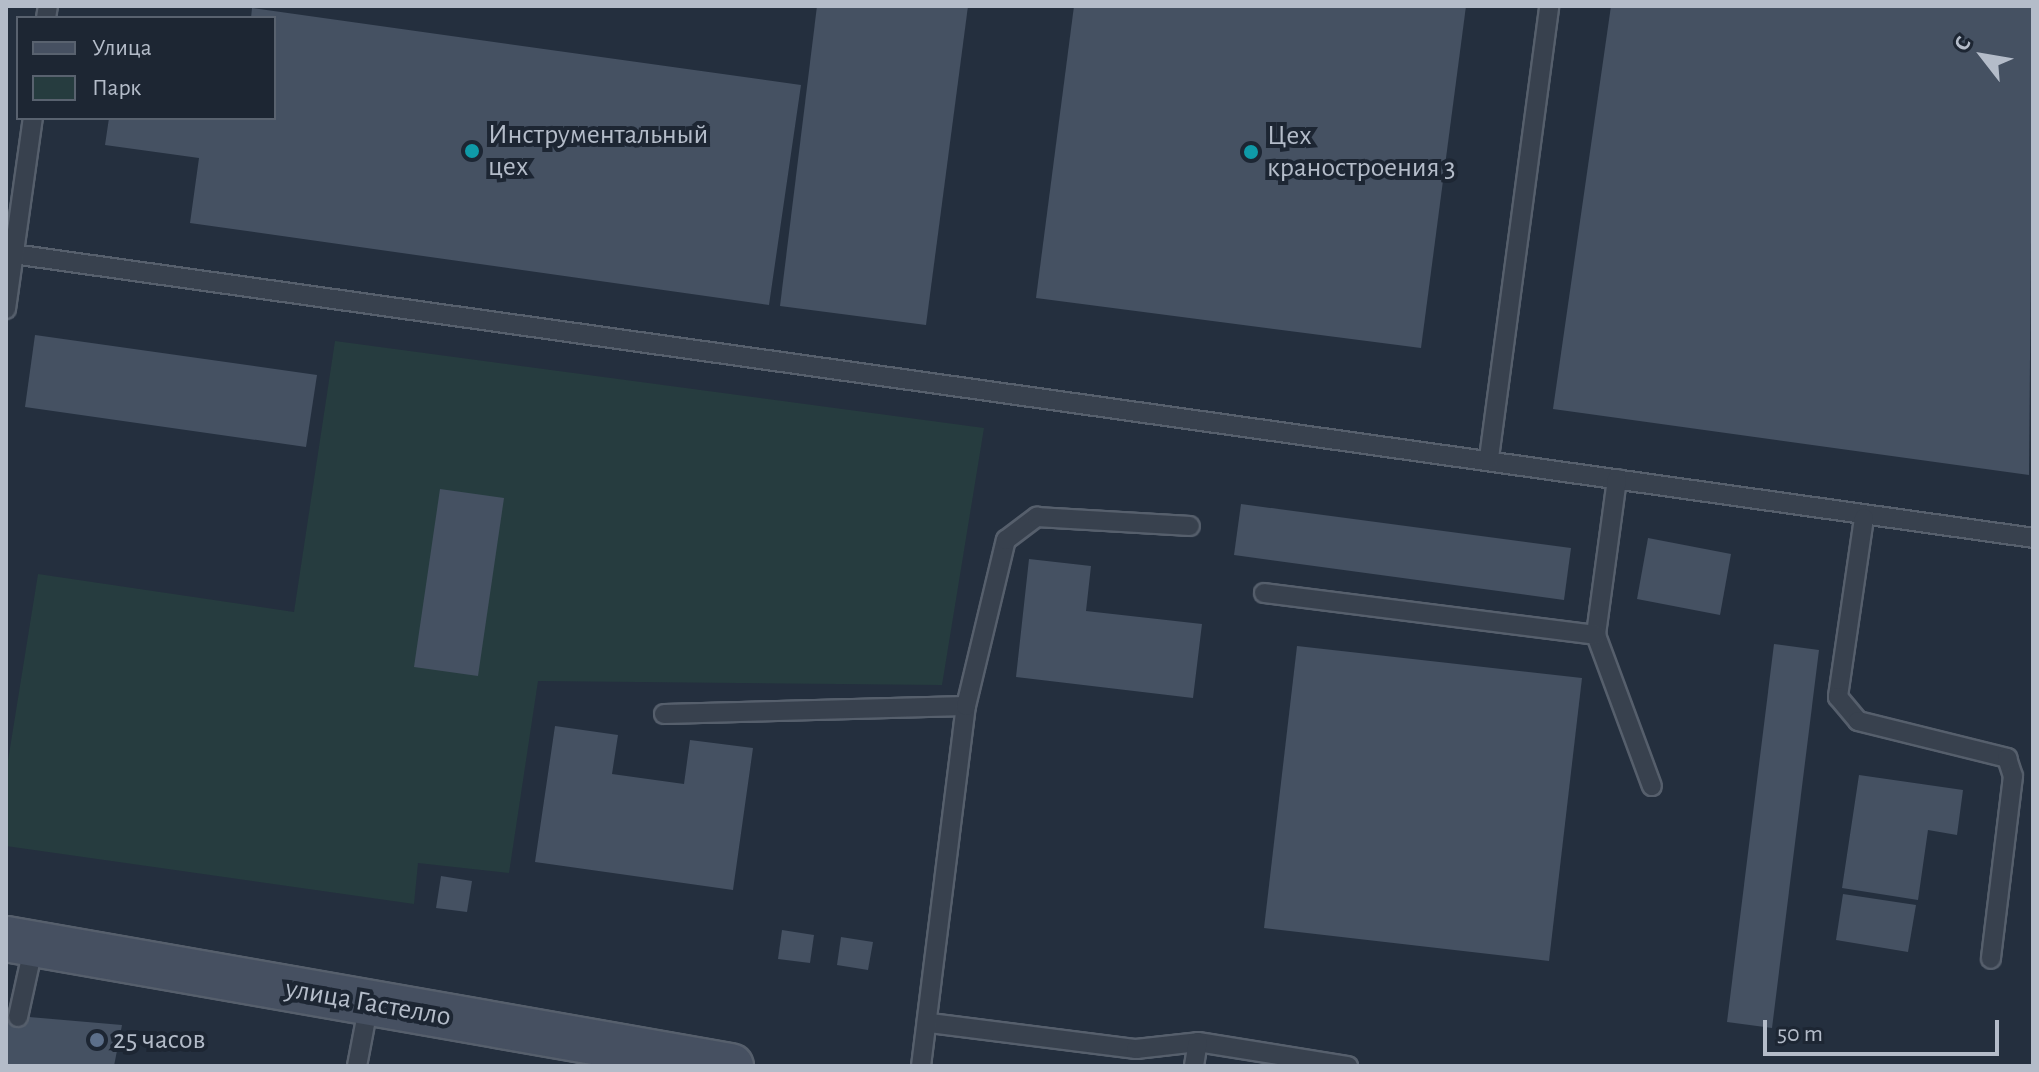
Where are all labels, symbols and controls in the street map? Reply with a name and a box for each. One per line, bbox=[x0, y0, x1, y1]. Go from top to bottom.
legend bbox=[16, 16, 276, 120]
north arrow bbox=[1943, 16, 2023, 96]
text: С bbox=[1950, 33, 1975, 55]
text: Улица bbox=[92, 36, 152, 60]
text: Парк bbox=[92, 76, 141, 100]
place label: Инструментальный цех bbox=[488, 118, 708, 184]
place label: Цех краностроения 3 bbox=[1267, 119, 1456, 185]
marker: Инструментальный цех bbox=[463, 142, 481, 160]
marker: Цех краностроения 3 bbox=[1242, 143, 1260, 161]
street label: улица Гастелло bbox=[283, 972, 453, 1034]
scale bar bbox=[1767, 1004, 2003, 1054]
text: 50 m bbox=[1777, 1022, 1823, 1046]
place label: 25 часов bbox=[113, 1023, 205, 1057]
marker: 25 часов bbox=[88, 1031, 106, 1049]

